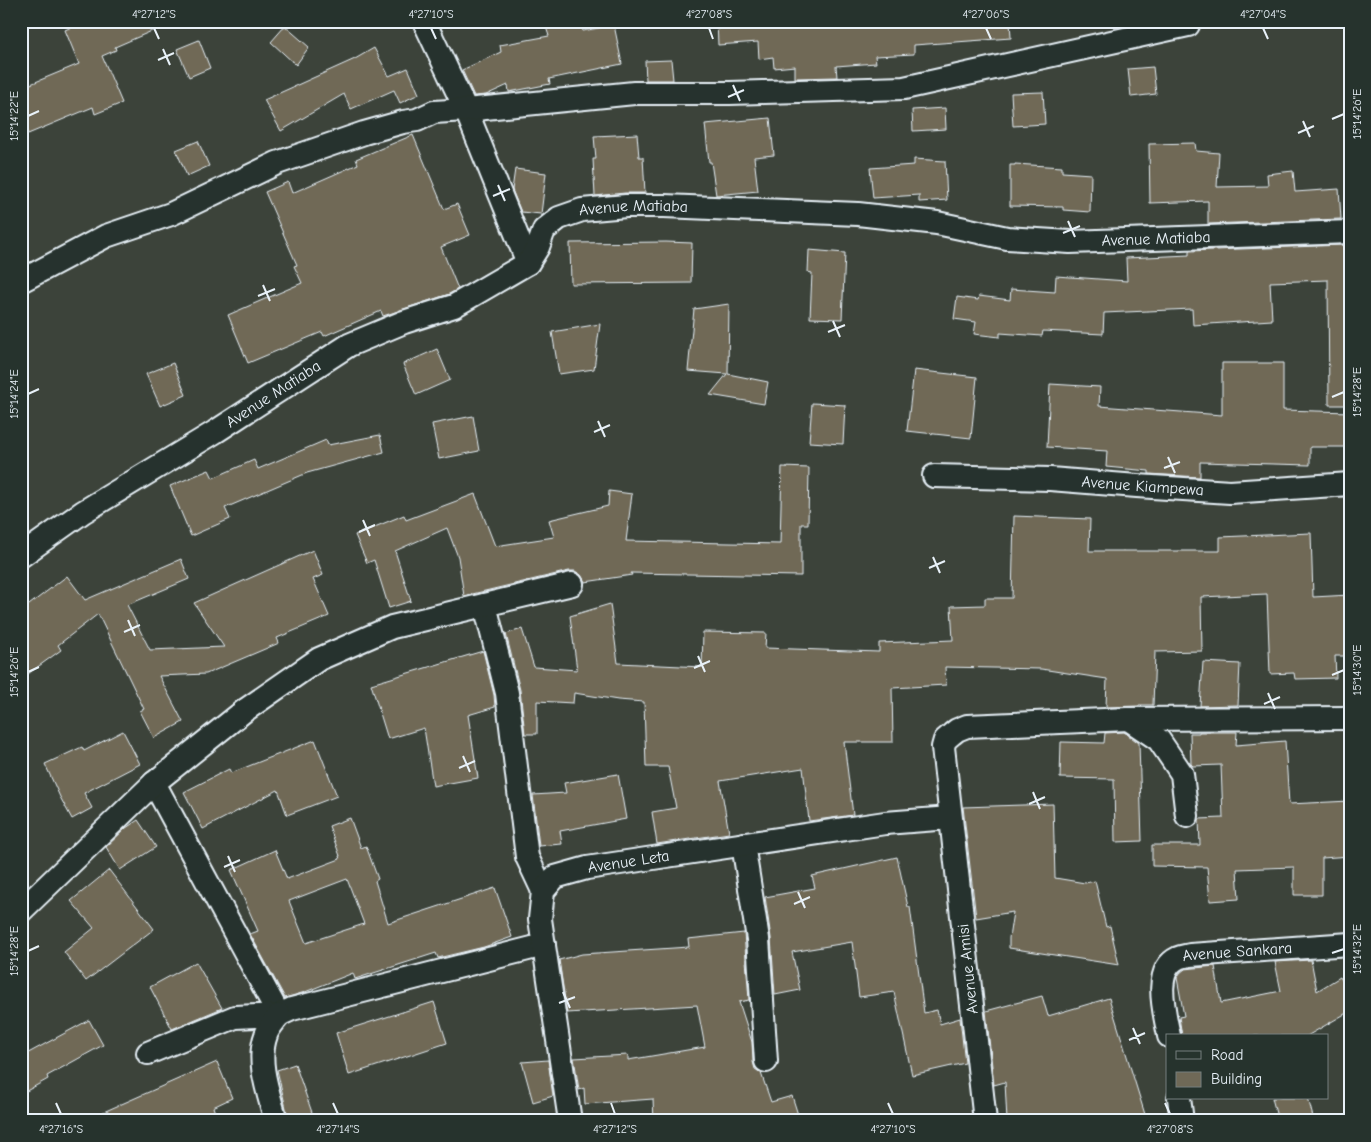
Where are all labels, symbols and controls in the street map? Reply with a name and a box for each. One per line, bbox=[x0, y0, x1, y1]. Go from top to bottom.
text: 4°27'12"S bbox=[132, 7, 176, 21]
text: 4°27'10"S bbox=[408, 7, 454, 21]
text: 4°27'08"S bbox=[686, 7, 733, 21]
text: 4°27'06"S bbox=[963, 7, 1010, 21]
text: 4°27'04"S bbox=[1240, 7, 1286, 21]
text: 15°14'26"E bbox=[1350, 89, 1364, 139]
text: 15°14'22"E bbox=[7, 91, 21, 141]
street label: Avenue Matiaba bbox=[578, 197, 688, 219]
street label: Avenue Matiaba bbox=[1101, 228, 1211, 250]
street label: Avenue Matiaba bbox=[223, 357, 324, 431]
text: 15°14'28"E bbox=[1350, 367, 1364, 417]
text: 15°14'24"E bbox=[7, 369, 21, 419]
street label: Avenue Kiampewa bbox=[1081, 473, 1204, 499]
text: 15°14'30"E bbox=[1350, 644, 1364, 696]
text: 15°14'26"E bbox=[7, 647, 21, 697]
street label: Avenue Leta bbox=[586, 847, 671, 877]
street label: Avenue Amisi bbox=[954, 923, 982, 1015]
text: 15°14'32"E bbox=[1350, 924, 1364, 974]
text: 15°14'28"E bbox=[7, 926, 21, 976]
street label: Avenue Sankara bbox=[1181, 939, 1293, 965]
legend bbox=[1166, 1034, 1328, 1100]
text: Road bbox=[1211, 1046, 1243, 1064]
text: Building bbox=[1211, 1070, 1262, 1088]
text: 4°27'16"S bbox=[39, 1122, 83, 1136]
text: 4°27'14"S bbox=[316, 1122, 360, 1136]
text: 4°27'12"S bbox=[593, 1122, 637, 1136]
text: 4°27'10"S bbox=[870, 1122, 916, 1136]
text: 4°27'08"S bbox=[1147, 1122, 1194, 1136]

